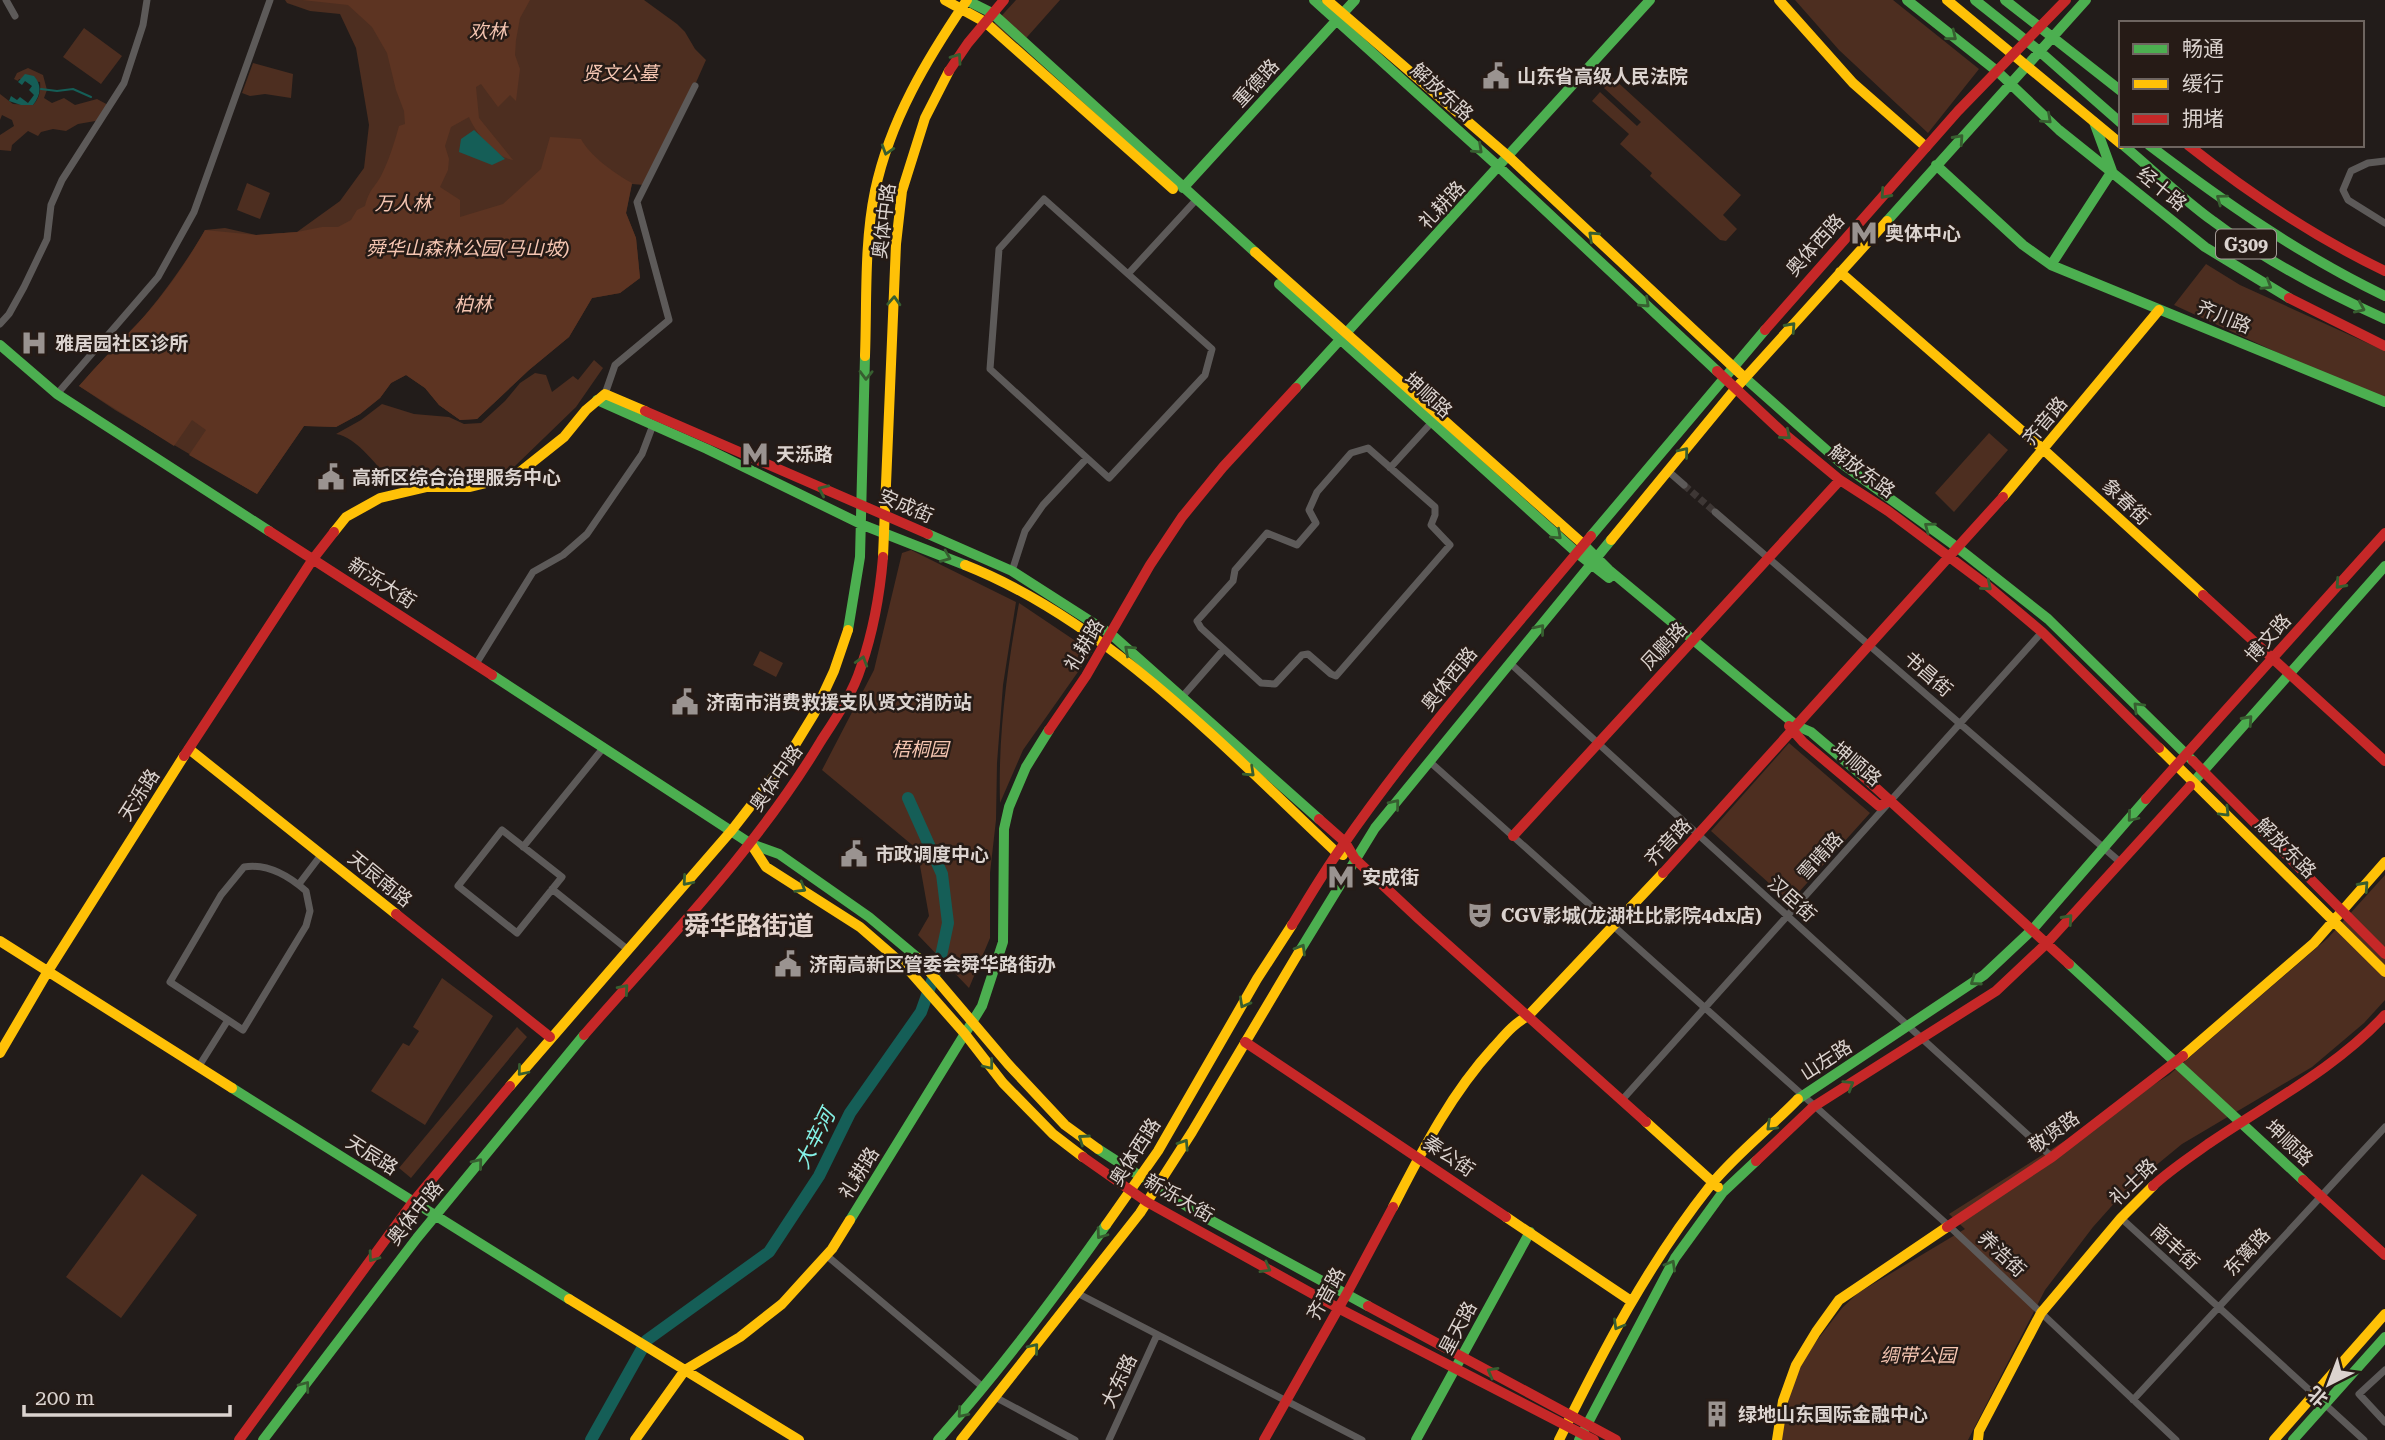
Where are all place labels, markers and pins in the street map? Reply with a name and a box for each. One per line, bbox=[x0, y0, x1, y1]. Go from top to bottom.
public building icon: 山东省高级人民法院 bbox=[1481, 61, 1511, 91]
place label: 山东省高级人民法院 bbox=[1517, 65, 1688, 88]
metro station icon: 奥体中心 bbox=[1849, 218, 1879, 248]
place label: 奥体中心 bbox=[1885, 222, 1961, 245]
hospital icon: 雅居园社区诊所 bbox=[19, 328, 49, 358]
place label: 雅居园社区诊所 bbox=[55, 332, 188, 355]
metro station icon: 天泺路 bbox=[740, 439, 770, 469]
place label: 天泺路 bbox=[776, 443, 833, 466]
public building icon: 高新区综合治理服务中心 bbox=[316, 462, 346, 492]
place label: 高新区综合治理服务中心 bbox=[352, 466, 561, 489]
public building icon: 济南市消费救援支队贤文消防站 bbox=[670, 687, 700, 717]
place label: 济南市消费救援支队贤文消防站 bbox=[706, 691, 972, 714]
public building icon: 市政调度中心 bbox=[839, 839, 869, 869]
place label: 市政调度中心 bbox=[875, 843, 989, 866]
metro station icon: 安成街 bbox=[1326, 862, 1356, 892]
place label: 安成街 bbox=[1362, 866, 1419, 889]
theatre icon: CGV影城(龙湖杜比影院4dx店) bbox=[1465, 900, 1495, 930]
place label: CGV影城(龙湖杜比影院4dx店) bbox=[1501, 904, 1762, 927]
public building icon: 济南高新区管委会舜华路街办 bbox=[773, 949, 803, 979]
place label: 济南高新区管委会舜华路街办 bbox=[809, 953, 1056, 976]
building icon: 绿地山东国际金融中心 bbox=[1702, 1399, 1732, 1429]
place label: 绿地山东国际金融中心 bbox=[1738, 1403, 1928, 1426]

